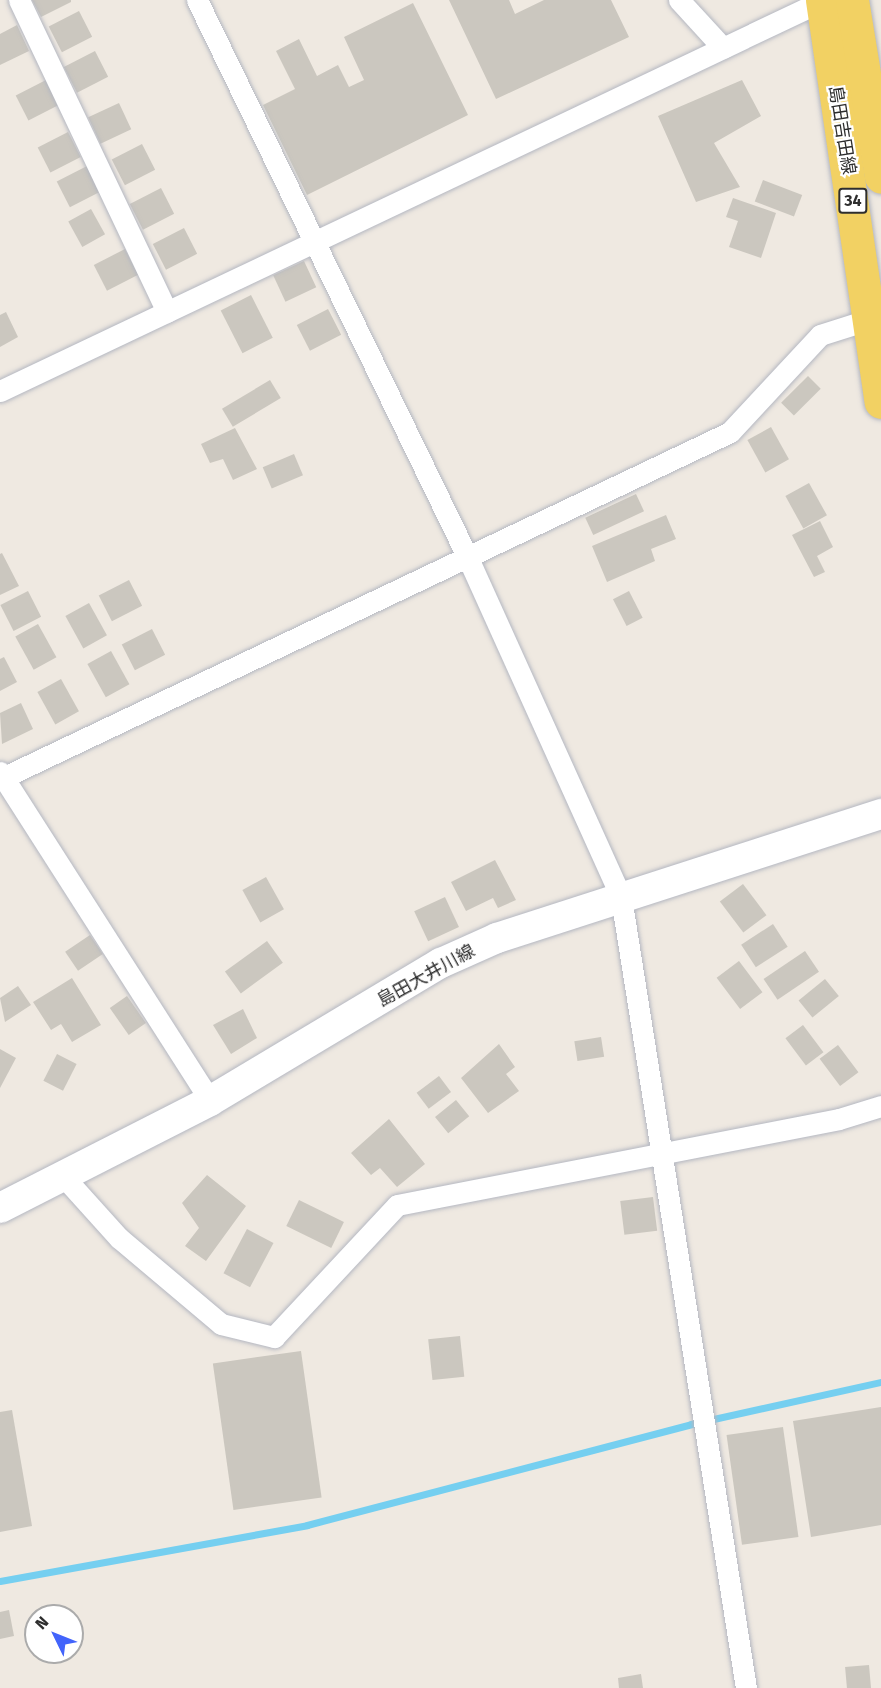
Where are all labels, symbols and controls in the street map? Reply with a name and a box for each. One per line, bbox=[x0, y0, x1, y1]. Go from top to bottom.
street label: 島田吉田線 bbox=[824, 84, 860, 176]
road number: 34 bbox=[838, 188, 868, 214]
street label: 島田大井川線 bbox=[374, 940, 478, 1012]
north arrow bbox=[24, 1604, 84, 1664]
text: N bbox=[31, 1612, 52, 1633]

